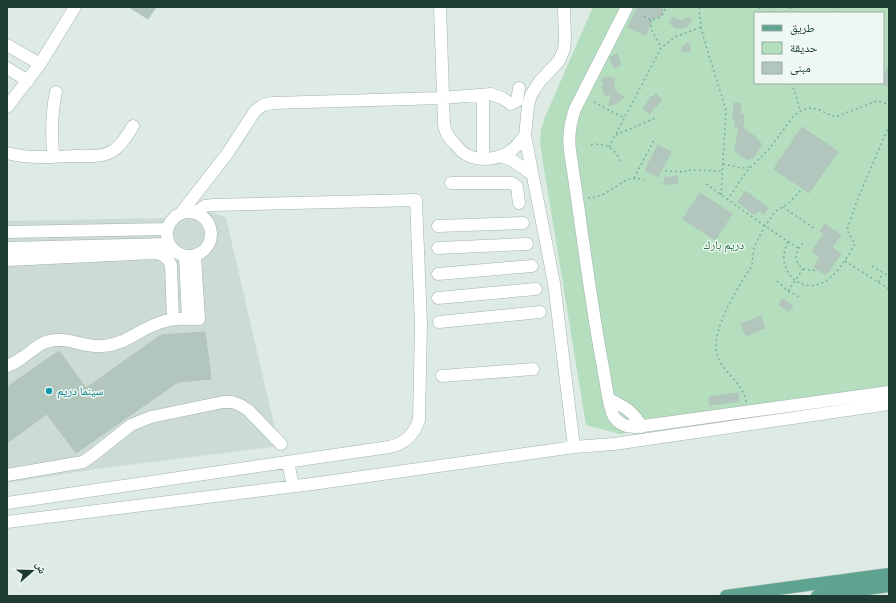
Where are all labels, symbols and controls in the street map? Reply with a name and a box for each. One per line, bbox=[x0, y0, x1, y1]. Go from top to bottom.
legend bbox=[754, 12, 884, 84]
text: طريق bbox=[790, 20, 815, 36]
text: حديقة bbox=[790, 40, 818, 56]
text: مبنى bbox=[790, 60, 811, 76]
park label: دريم بارك bbox=[704, 237, 744, 253]
place label: سينما دريم bbox=[57, 383, 104, 399]
marker: سينما دريم bbox=[44, 386, 54, 396]
north arrow bbox=[12, 551, 52, 591]
text: ش bbox=[32, 560, 50, 576]

